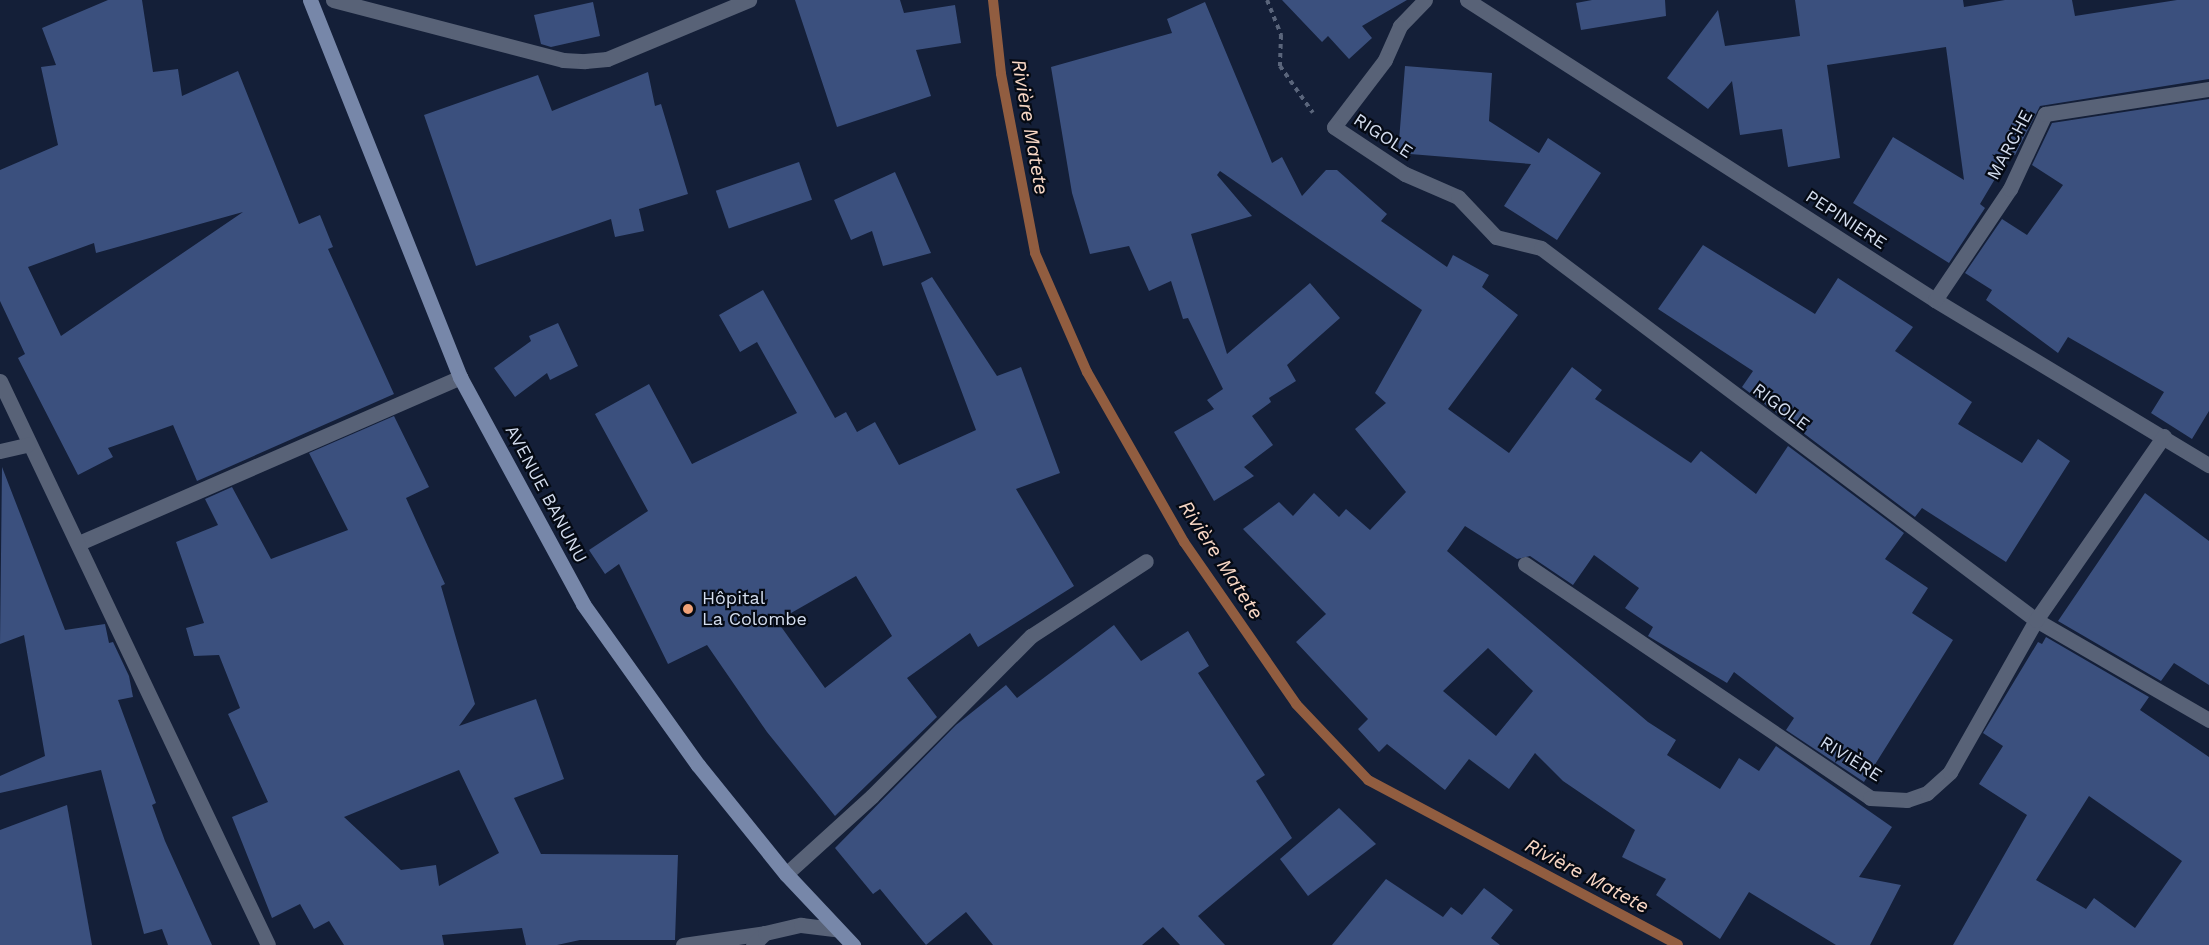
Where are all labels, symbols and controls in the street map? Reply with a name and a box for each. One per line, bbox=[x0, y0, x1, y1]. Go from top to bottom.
water label: Rivière Matete bbox=[1006, 57, 1054, 197]
street label: MARCHE bbox=[1983, 106, 2037, 184]
street label: RIGOLE bbox=[1349, 109, 1417, 163]
street label: PEPINIERE bbox=[1801, 186, 1891, 254]
street label: RIGOLE bbox=[1748, 379, 1814, 435]
street label: AVENUE BANUNU bbox=[501, 421, 591, 567]
water label: Rivière Matete bbox=[1174, 496, 1268, 624]
place label: Hôpital La Colombe bbox=[702, 588, 807, 630]
marker: Hôpital La Colombe bbox=[679, 600, 697, 618]
street label: RIVIÈRE bbox=[1816, 731, 1886, 787]
water label: Rivière Matete bbox=[1521, 833, 1653, 919]

